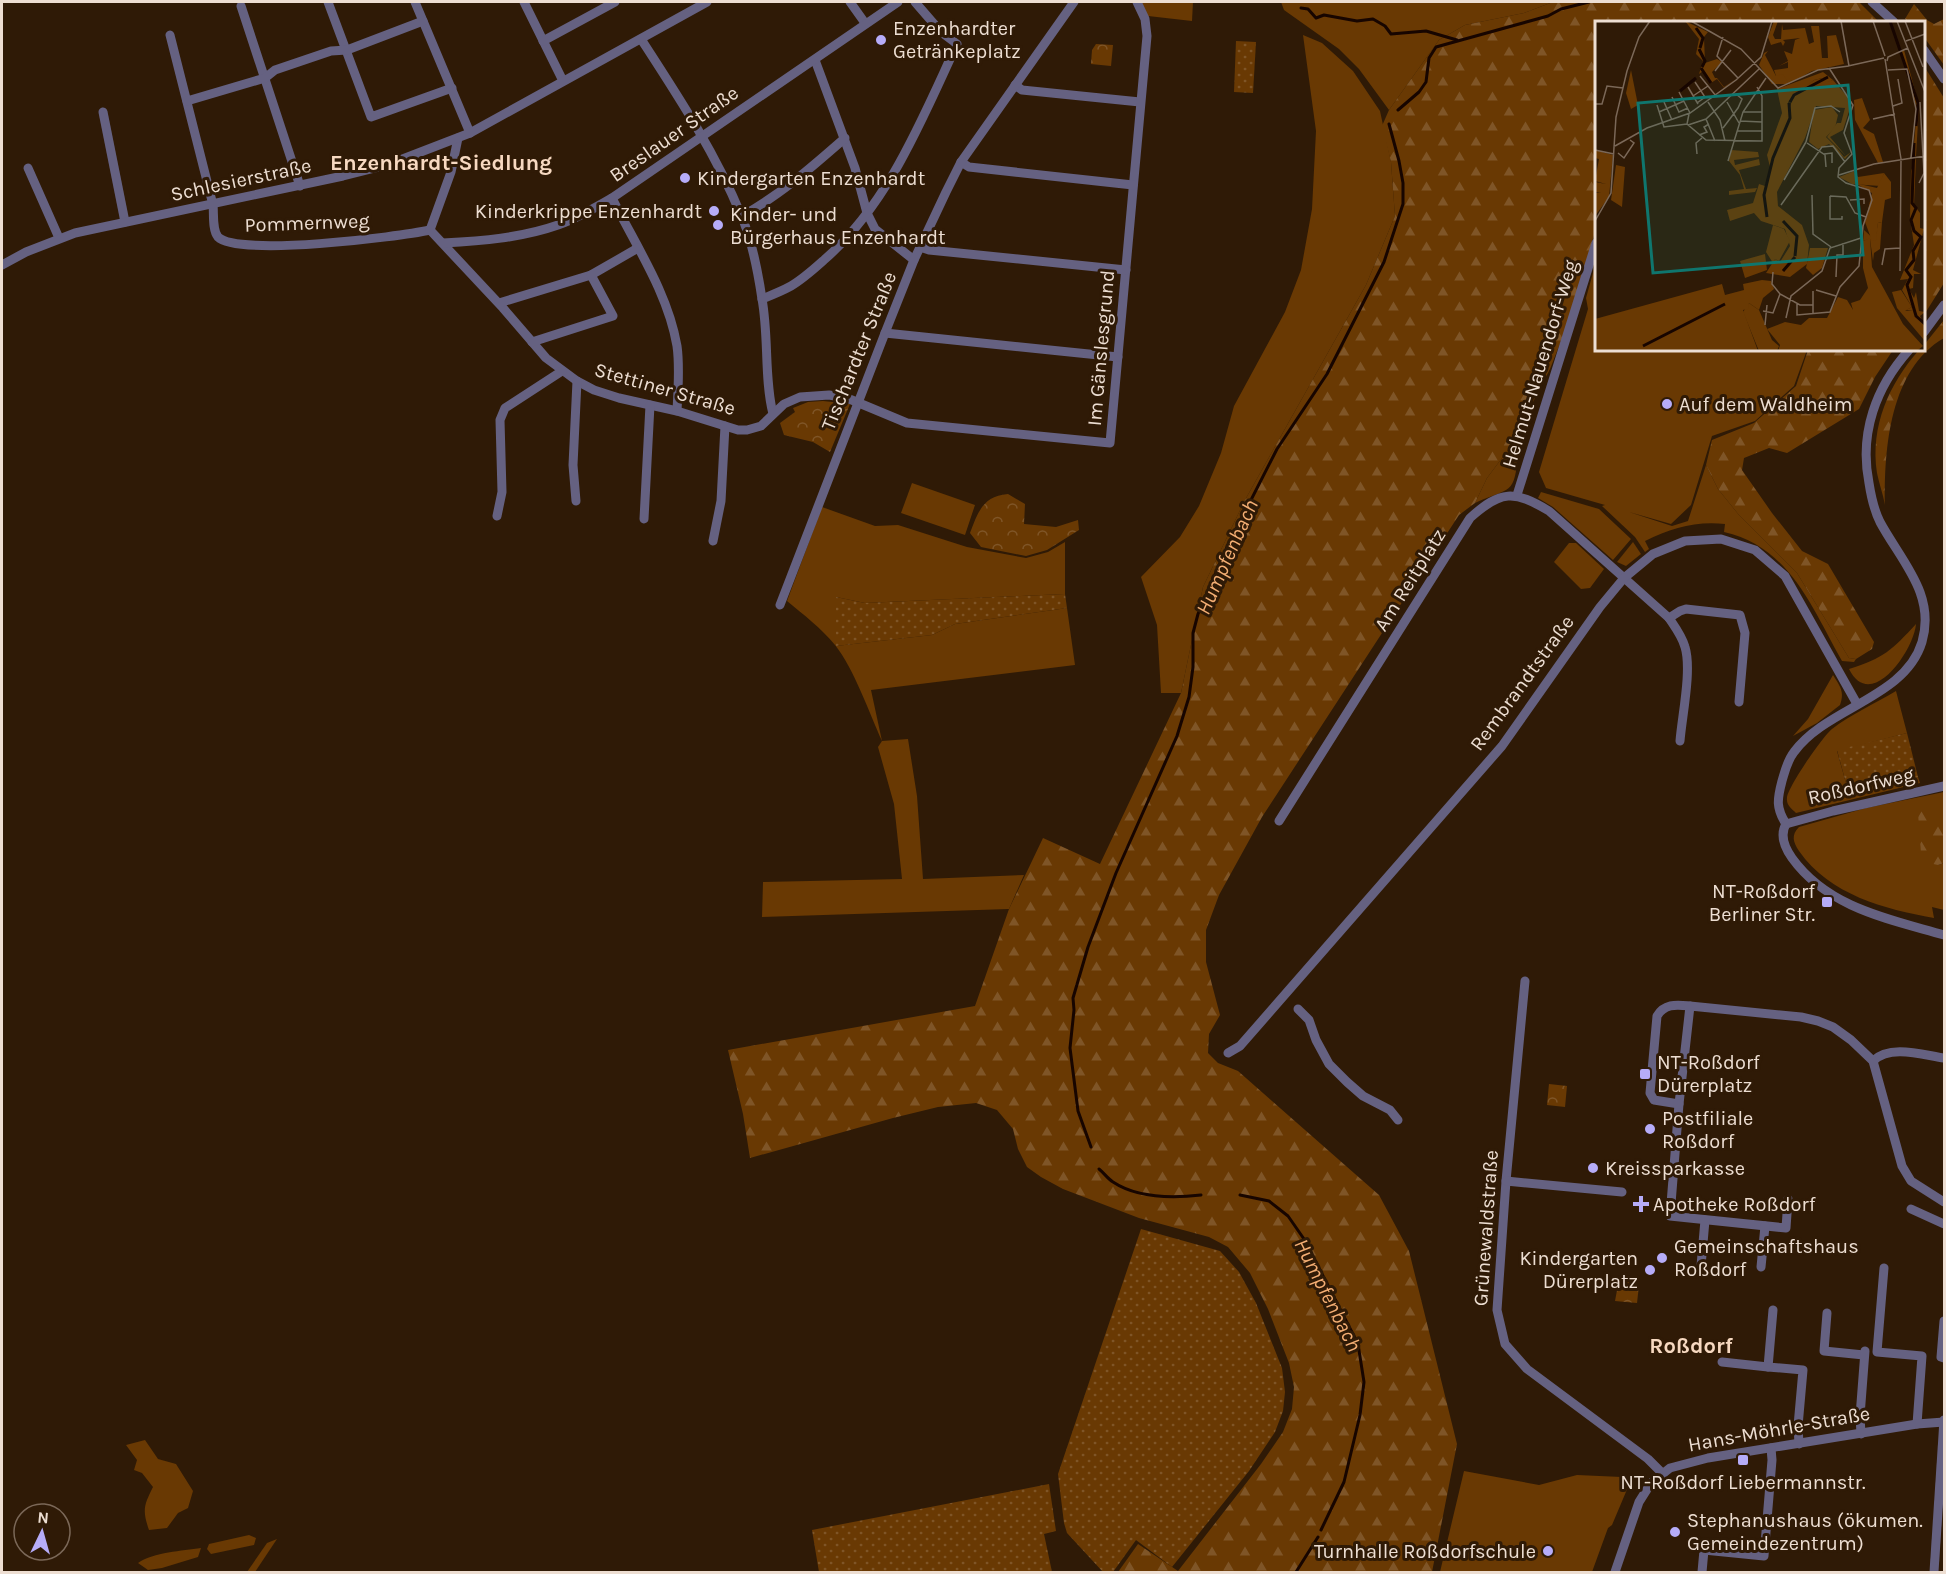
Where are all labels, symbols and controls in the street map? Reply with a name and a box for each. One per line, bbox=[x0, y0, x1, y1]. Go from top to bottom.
place label: Enzenhardter Getränkeplatz bbox=[893, 17, 1021, 63]
inset map bbox=[1595, 21, 1925, 351]
marker: Enzenhardter Getränkeplatz bbox=[874, 33, 888, 47]
street label: Breslauer Straße bbox=[605, 81, 743, 187]
district label: Enzenhardt-Siedlung bbox=[330, 150, 552, 176]
street label: Schlesierstraße bbox=[169, 154, 313, 206]
place label: Kindergarten Enzenhardt bbox=[697, 167, 926, 190]
marker: Kindergarten Enzenhardt bbox=[678, 171, 692, 185]
place label: Kinderkrippe Enzenhardt bbox=[475, 200, 702, 223]
place label: Kinder- und Bürgerhaus Enzenhardt bbox=[730, 203, 946, 249]
marker: Kinderkrippe Enzenhardt bbox=[707, 204, 721, 218]
street label: Pommernweg bbox=[244, 209, 370, 237]
marker: Kinder- und Bürgerhaus Enzenhardt bbox=[711, 218, 725, 232]
street label: Helmut-Nauendorf-Weg bbox=[1497, 257, 1583, 471]
street label: Tischardter Straße bbox=[817, 268, 901, 434]
street label: Im Gänslesgrund bbox=[1083, 269, 1119, 427]
street label: Stettiner Straße bbox=[592, 358, 738, 420]
place label: Auf dem Waldheim bbox=[1679, 393, 1853, 416]
marker: Auf dem Waldheim bbox=[1660, 397, 1674, 411]
water label: Humpfenbach bbox=[1191, 496, 1263, 618]
street label: Am Reitplatz bbox=[1369, 525, 1451, 635]
street label: Rembrandtstraße bbox=[1465, 611, 1579, 755]
street label: Roßdorfweg bbox=[1806, 763, 1916, 809]
place label: NT-Roßdorf Berliner Str. bbox=[1709, 880, 1815, 926]
marker: NT-Roßdorf Berliner Str. bbox=[1820, 895, 1834, 909]
place label: NT-Roßdorf Dürerplatz bbox=[1657, 1051, 1760, 1097]
marker: NT-Roßdorf Dürerplatz bbox=[1638, 1067, 1652, 1081]
place label: Postfiliale Roßdorf bbox=[1662, 1107, 1753, 1153]
marker: Postfiliale Roßdorf bbox=[1643, 1122, 1657, 1136]
street label: Grünewaldstraße bbox=[1469, 1149, 1503, 1307]
place label: Kreissparkasse bbox=[1605, 1157, 1745, 1180]
marker: Kreissparkasse bbox=[1586, 1161, 1600, 1175]
place label: Apotheke Roßdorf bbox=[1653, 1193, 1816, 1216]
marker: Apotheke Roßdorf bbox=[1634, 1197, 1648, 1211]
water label: Humpfenbach bbox=[1289, 1235, 1367, 1355]
place label: Gemeinschaftshaus Roßdorf bbox=[1674, 1235, 1859, 1281]
place label: Kindergarten Dürerplatz bbox=[1519, 1247, 1638, 1293]
marker: Gemeinschaftshaus Roßdorf bbox=[1655, 1251, 1669, 1265]
marker: Kindergarten Dürerplatz bbox=[1643, 1263, 1657, 1277]
district label: Roßdorf bbox=[1649, 1333, 1734, 1359]
street label: Hans-Möhrle-Straße bbox=[1686, 1402, 1872, 1456]
marker: NT-Roßdorf Liebermannstr. bbox=[1736, 1453, 1750, 1467]
place label: NT-Roßdorf Liebermannstr. bbox=[1620, 1471, 1866, 1494]
north arrow bbox=[12, 1502, 72, 1562]
text: N bbox=[37, 1508, 50, 1528]
place label: Stephanushaus (ökumen. Gemeindezentrum) bbox=[1687, 1509, 1923, 1555]
marker: Stephanushaus (ökumen. Gemeindezentrum) bbox=[1668, 1525, 1682, 1539]
place label: Turnhalle Roßdorfschule bbox=[1314, 1540, 1536, 1563]
marker: Turnhalle Roßdorfschule bbox=[1541, 1544, 1555, 1558]

